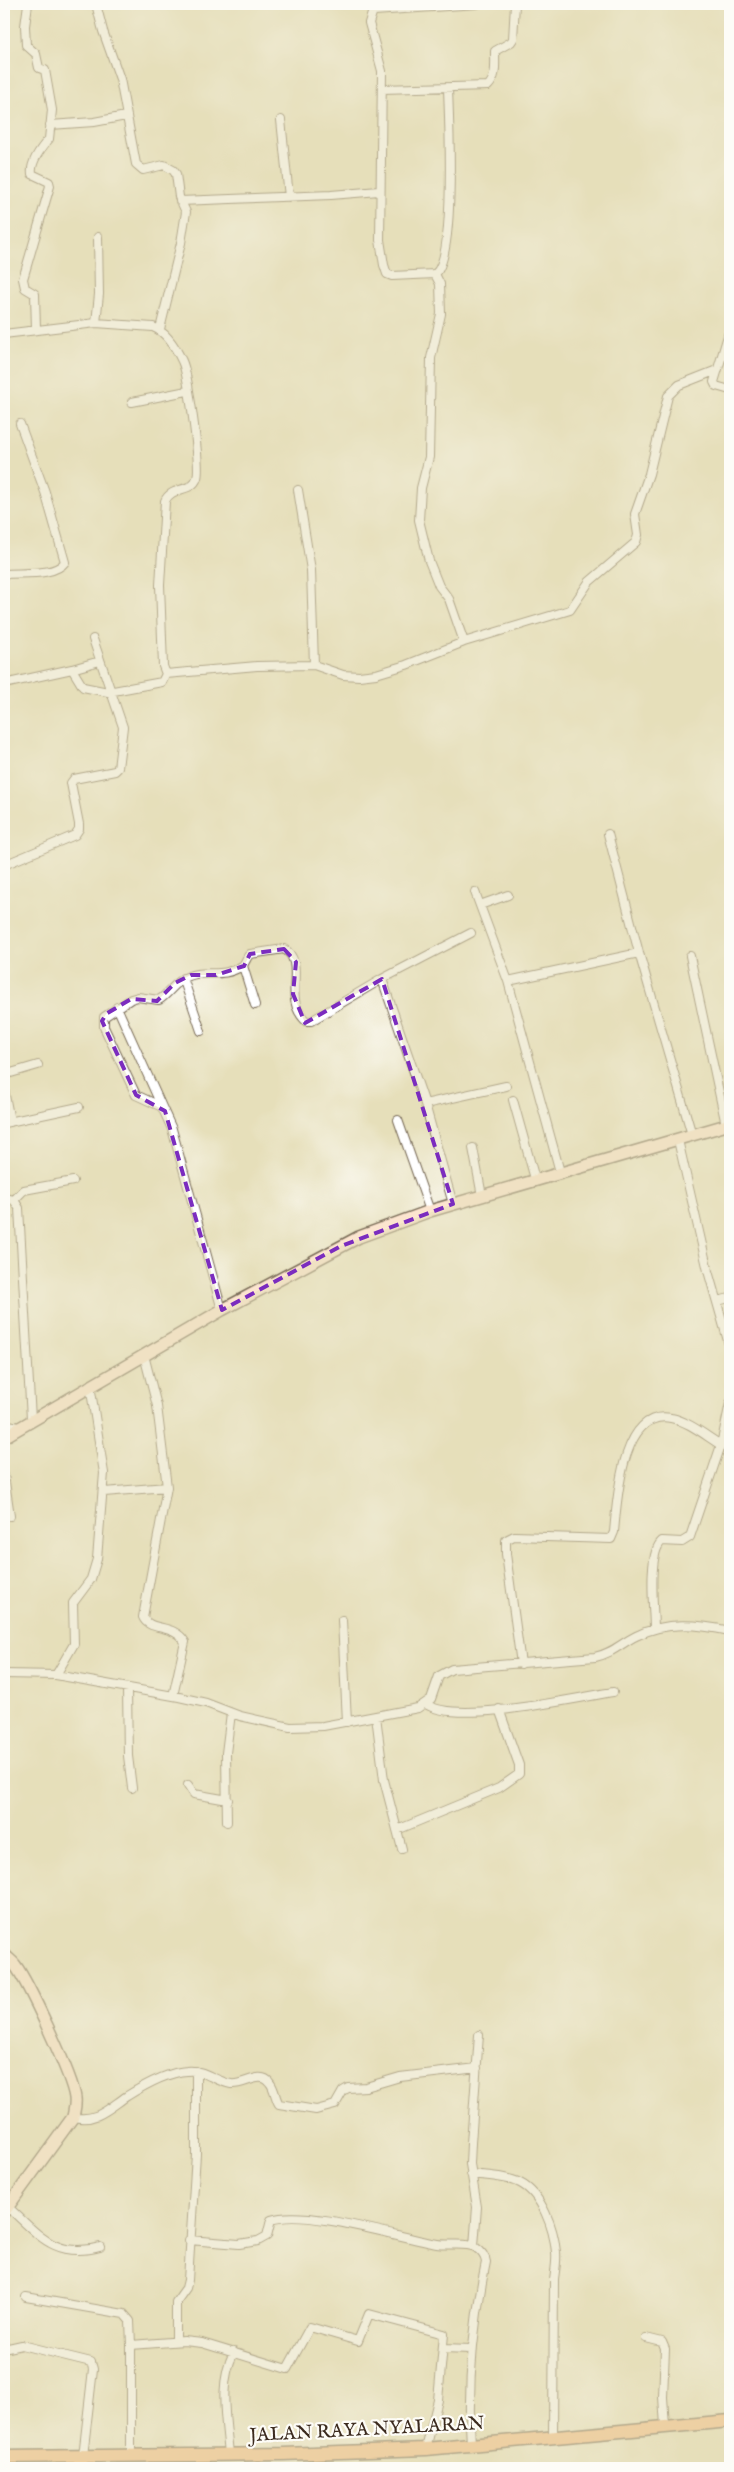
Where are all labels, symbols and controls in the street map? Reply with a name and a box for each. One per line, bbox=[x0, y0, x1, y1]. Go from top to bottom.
street label: JALAN RAYA NYALARAN bbox=[247, 2412, 485, 2448]

